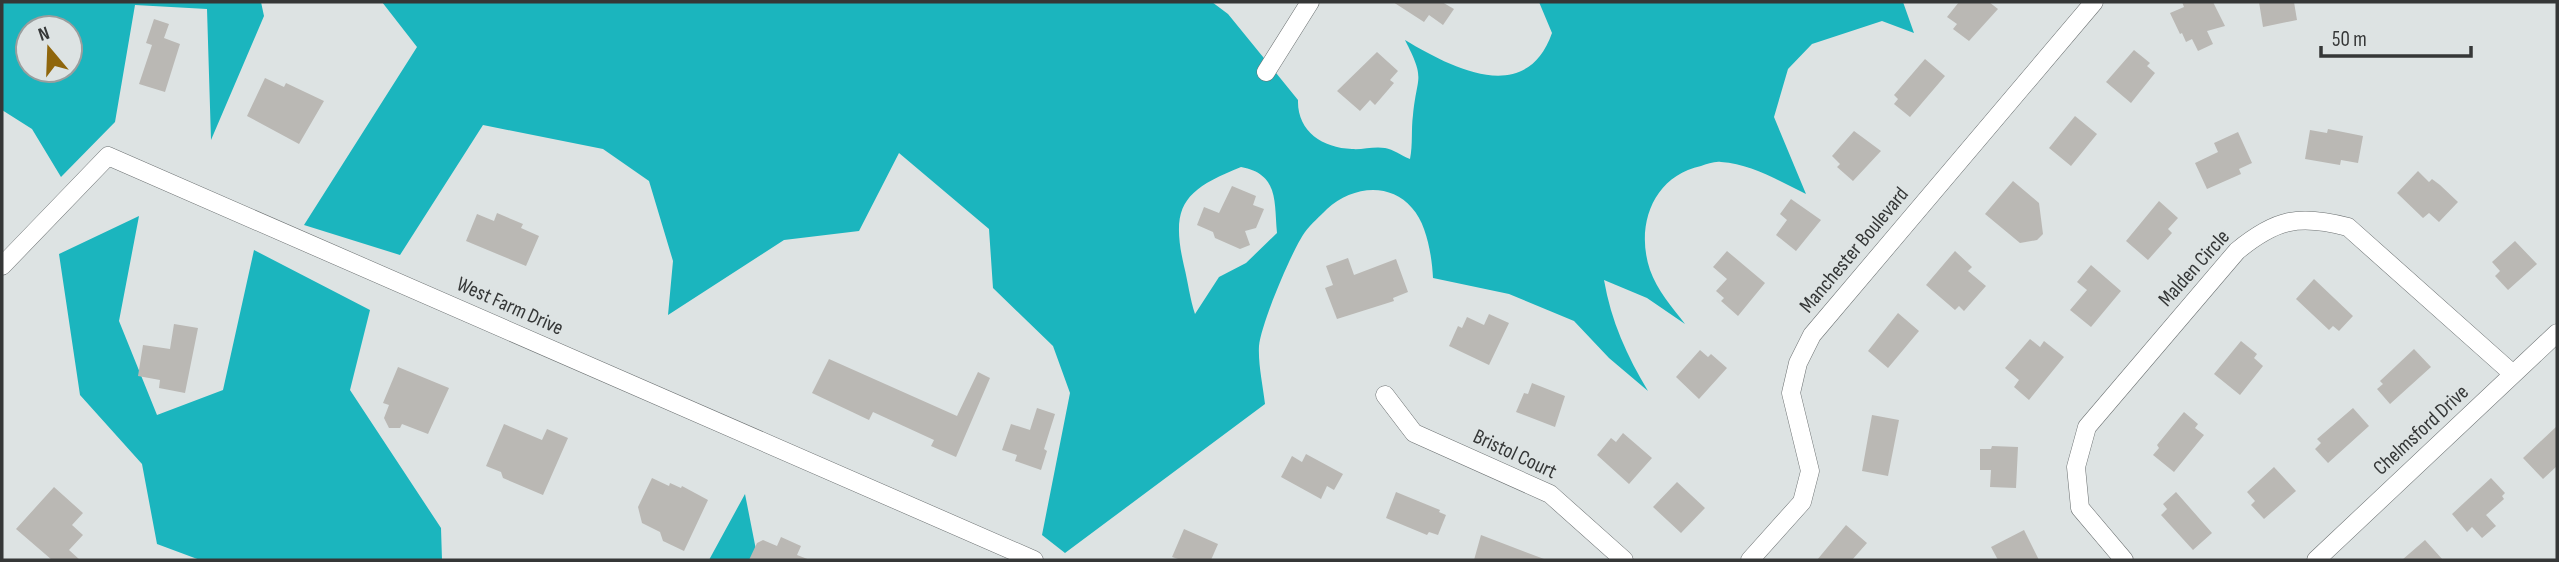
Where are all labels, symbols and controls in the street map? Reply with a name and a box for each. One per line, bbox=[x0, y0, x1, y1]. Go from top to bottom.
north arrow bbox=[14, 14, 84, 84]
scale bar bbox=[2321, 14, 2472, 58]
text: N bbox=[35, 22, 52, 47]
text: 50 m bbox=[2332, 27, 2367, 52]
street label: Manchester Boulevard bbox=[1794, 182, 1914, 318]
street label: Malden Circle bbox=[2153, 225, 2235, 311]
street label: West Farm Drive bbox=[453, 271, 567, 341]
street label: Chelmsford Drive bbox=[2368, 379, 2474, 481]
street label: Bristol Court bbox=[1469, 424, 1561, 484]

